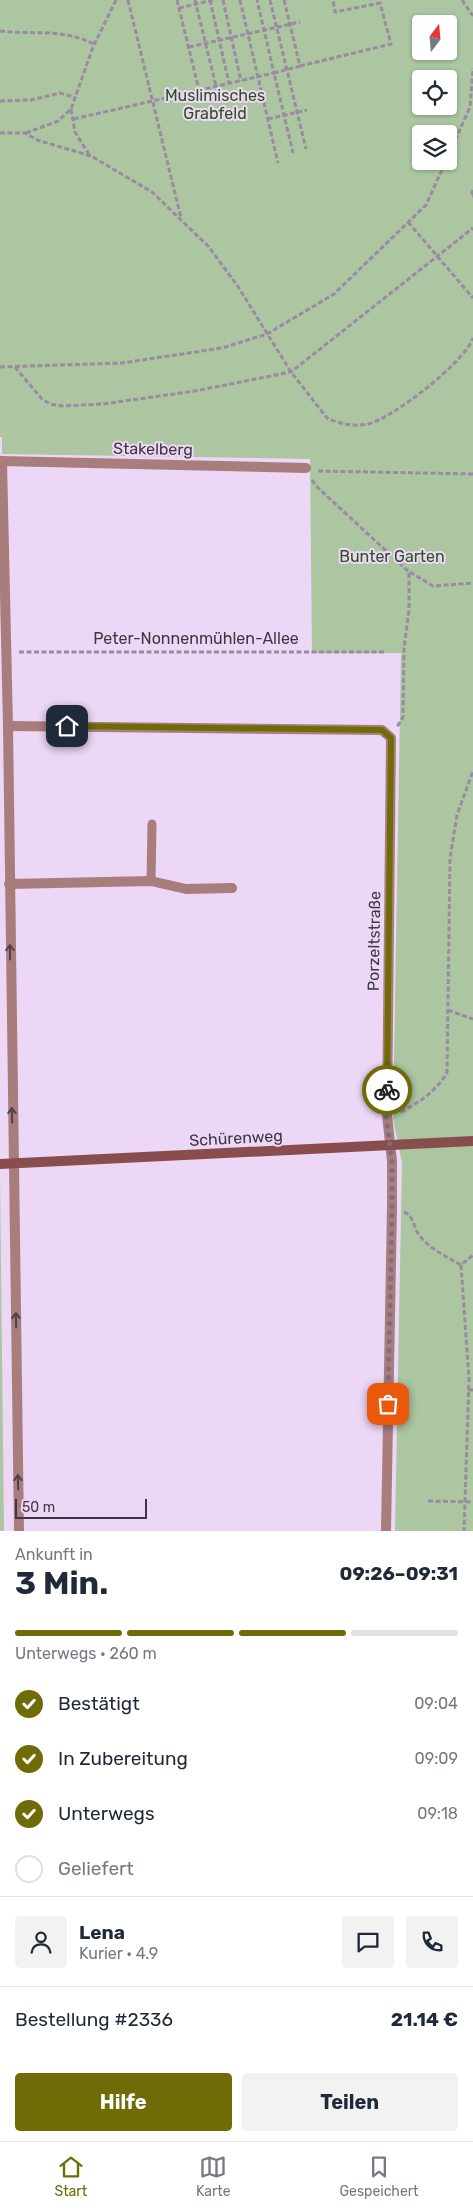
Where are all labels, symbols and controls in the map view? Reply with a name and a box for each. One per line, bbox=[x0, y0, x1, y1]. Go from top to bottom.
north arrow bbox=[412, 15, 458, 60]
map controls bbox=[412, 15, 457, 170]
button: locate bbox=[412, 70, 457, 115]
park label: Muslimisches Grabfeld bbox=[165, 86, 265, 123]
button: layers bbox=[412, 125, 457, 170]
street label: Stakelberg bbox=[113, 439, 193, 459]
park label: Bunter Garten bbox=[339, 547, 445, 566]
street label: Peter-Nonnenmühlen-Allee bbox=[93, 629, 299, 648]
pin bbox=[46, 705, 88, 747]
icon: home bbox=[53, 712, 81, 740]
street label: Porzeltstraße bbox=[364, 891, 384, 991]
one-way arrow bbox=[5, 945, 15, 961]
courier bbox=[362, 1065, 412, 1115]
icon: bike bbox=[373, 1076, 401, 1104]
one-way arrow bbox=[7, 1107, 17, 1124]
street label: Schürenweg bbox=[189, 1126, 283, 1150]
one-way arrow bbox=[11, 1312, 21, 1328]
pin bbox=[367, 1383, 409, 1425]
icon: bag bbox=[374, 1390, 402, 1418]
one-way arrow bbox=[14, 1475, 23, 1491]
scale bar bbox=[15, 1496, 148, 1519]
text: 50 m bbox=[22, 1499, 55, 1516]
text: Ankunft in bbox=[15, 1545, 93, 1564]
text: 09:26–09:31 bbox=[340, 1562, 458, 1585]
text: 3 Min. bbox=[15, 1564, 108, 1602]
text: Unterwegs · 260 m bbox=[15, 1644, 157, 1663]
icon: check bbox=[15, 1690, 43, 1718]
text: Bestätigt bbox=[58, 1692, 140, 1715]
text: 09:04 bbox=[414, 1694, 458, 1713]
icon: check bbox=[15, 1745, 43, 1773]
text: In Zubereitung bbox=[58, 1747, 188, 1770]
text: 09:09 bbox=[415, 1749, 458, 1768]
icon: check bbox=[15, 1800, 43, 1828]
text: Unterwegs bbox=[58, 1802, 155, 1825]
text: 09:18 bbox=[417, 1804, 458, 1823]
text: Geliefert bbox=[58, 1857, 134, 1880]
button: person bbox=[15, 1916, 67, 1968]
button: chat bbox=[342, 1916, 394, 1968]
button: phone bbox=[406, 1916, 458, 1968]
text: Lena bbox=[79, 1921, 125, 1944]
text: Kurier · 4.9 bbox=[79, 1944, 158, 1963]
text: Bestellung #2336 bbox=[15, 2008, 173, 2031]
text: 21.14 € bbox=[391, 2008, 458, 2031]
button: Hilfe bbox=[15, 2073, 232, 2131]
button: Teilen bbox=[242, 2073, 458, 2131]
tab: Start bbox=[54, 2153, 87, 2200]
tab: Karte bbox=[196, 2153, 231, 2200]
tab: Gespeichert bbox=[340, 2153, 419, 2200]

